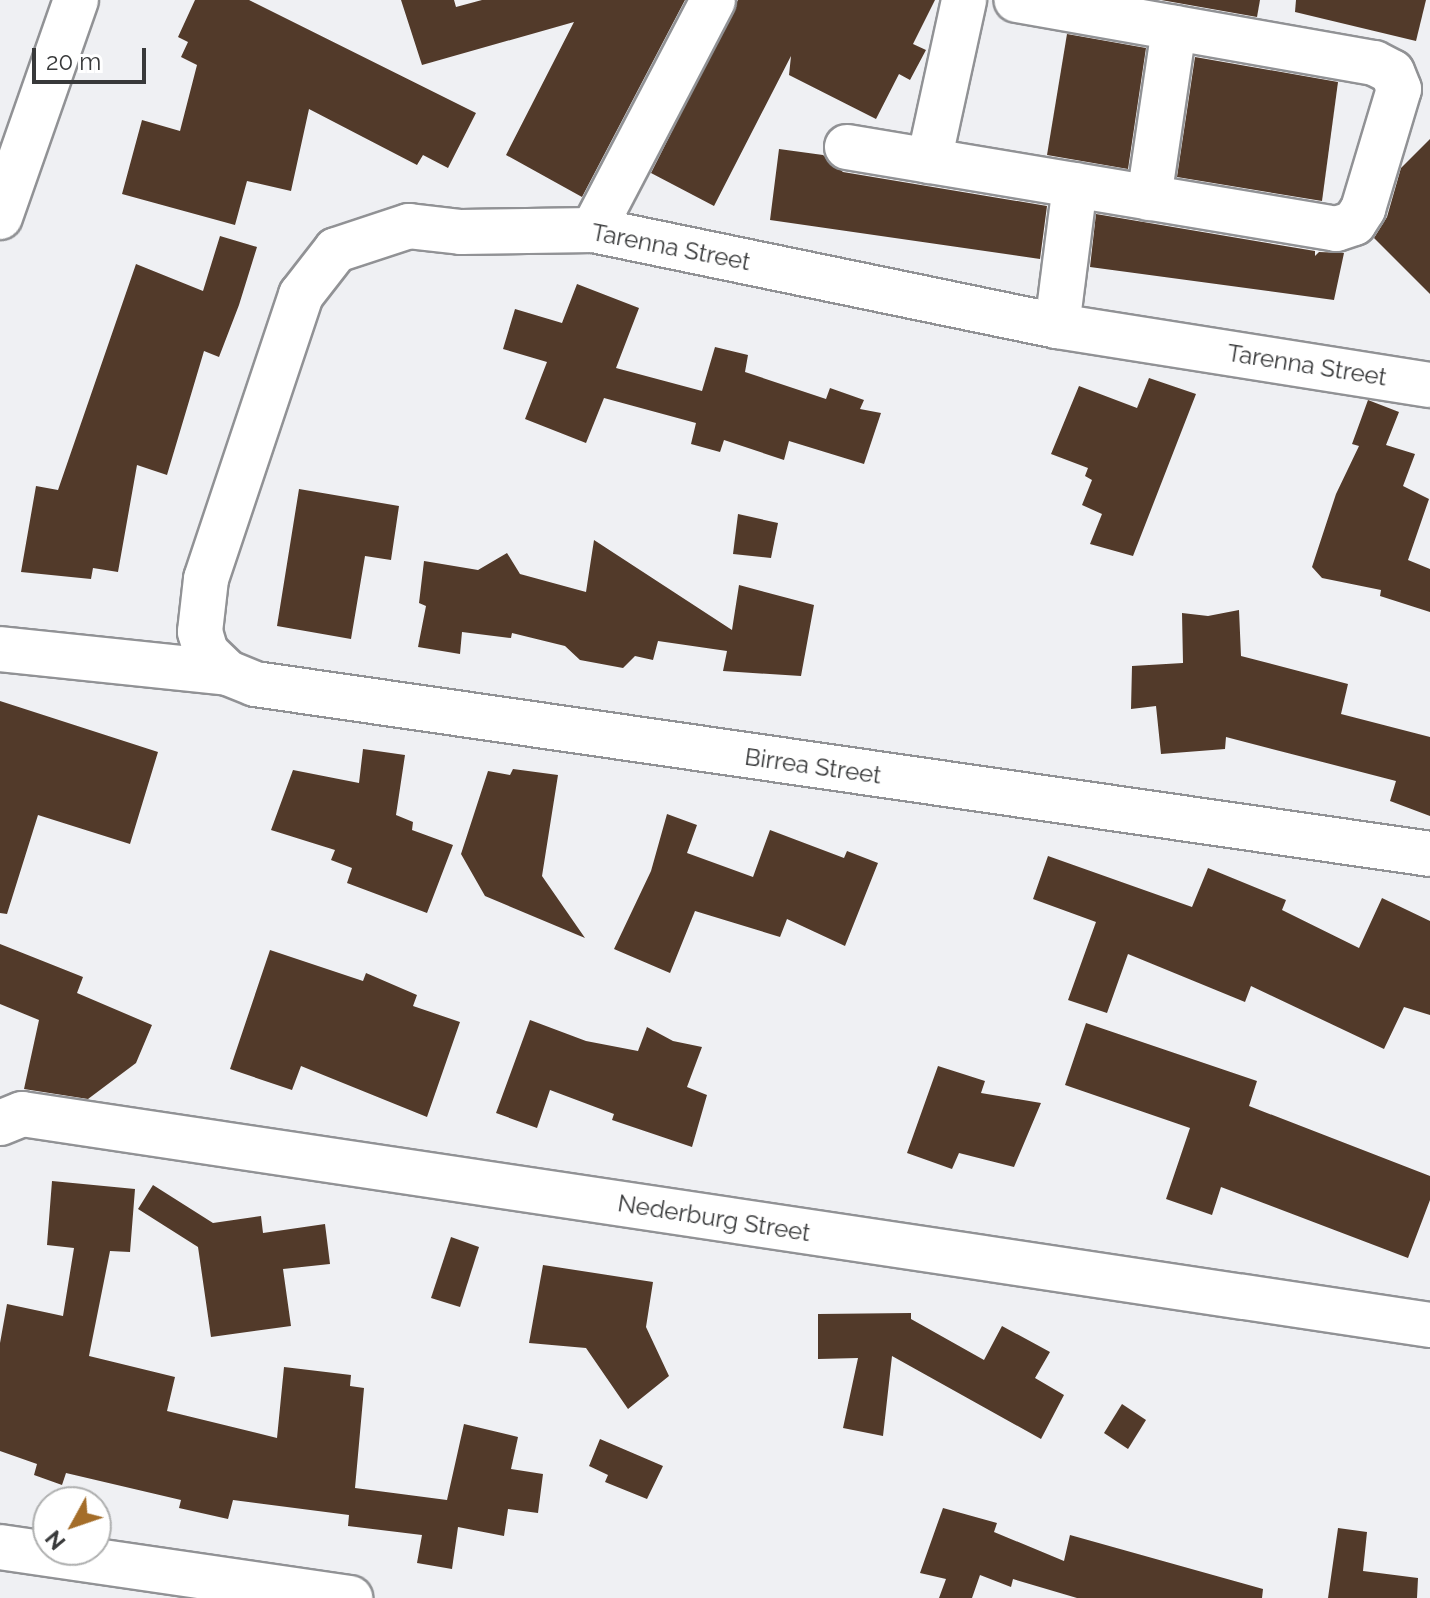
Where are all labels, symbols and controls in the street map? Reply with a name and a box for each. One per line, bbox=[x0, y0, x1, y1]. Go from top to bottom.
scale bar bbox=[36, 32, 150, 82]
text: 20 m bbox=[46, 47, 101, 76]
street label: Tarenna Street bbox=[589, 217, 753, 277]
street label: Tarenna Street bbox=[1225, 338, 1389, 392]
street label: Birrea Street bbox=[743, 742, 883, 790]
street label: Nederburg Street bbox=[616, 1189, 812, 1247]
north arrow bbox=[32, 1486, 112, 1566]
text: N bbox=[40, 1525, 71, 1555]

